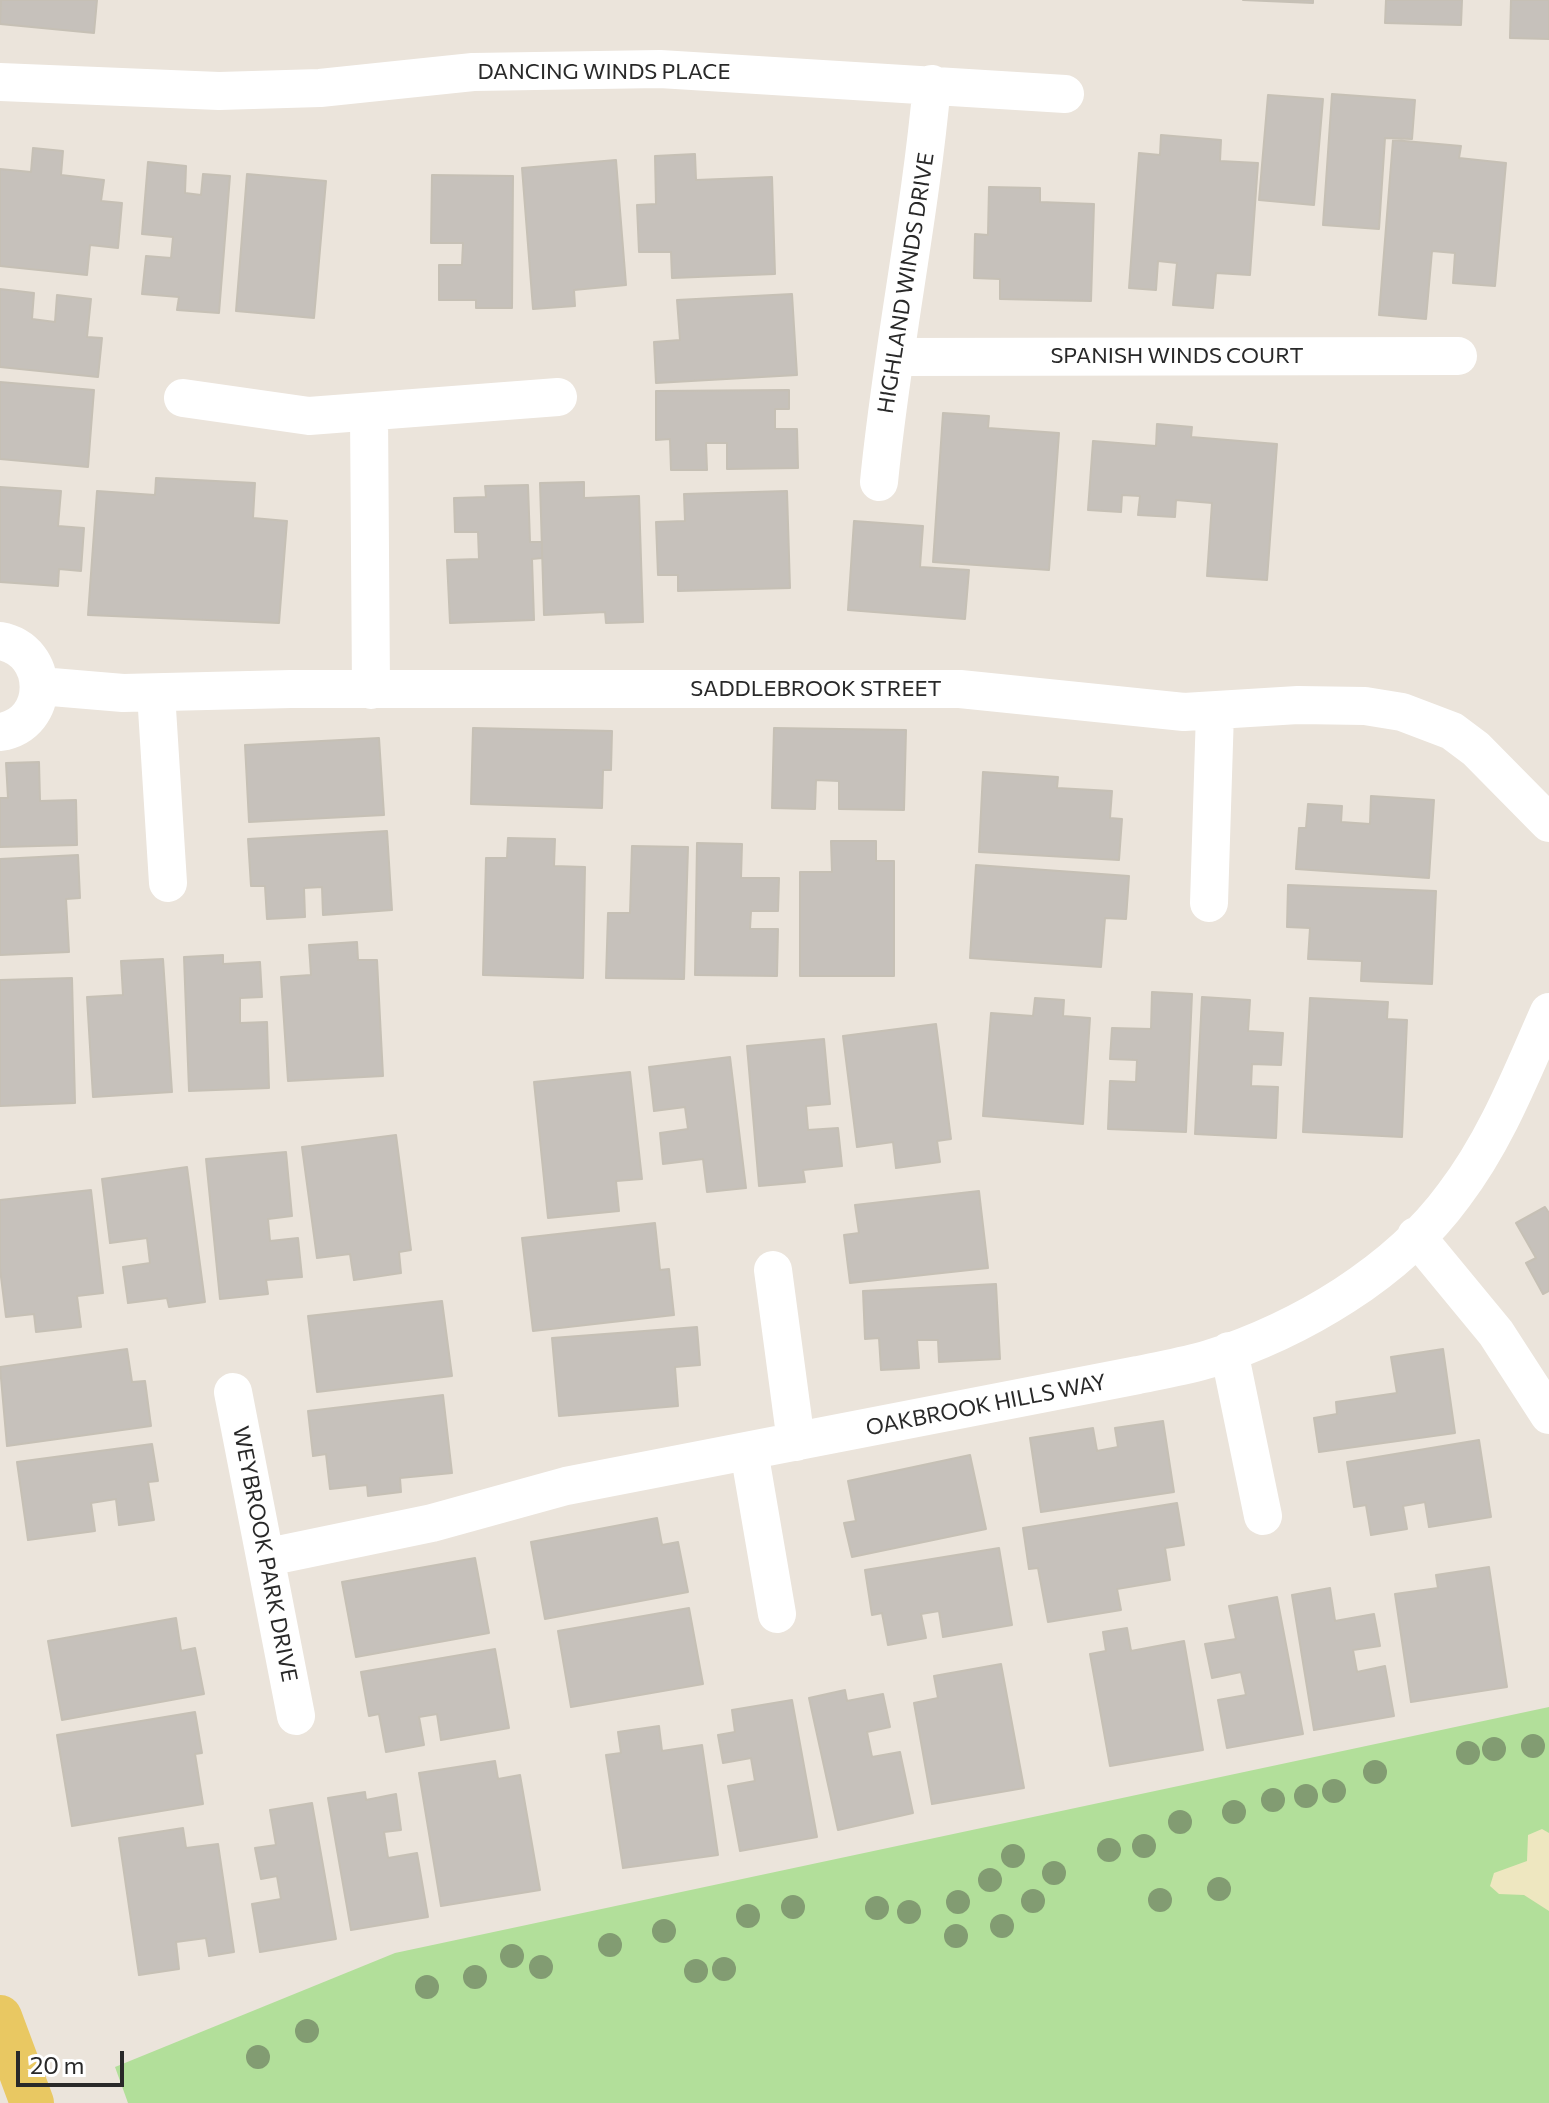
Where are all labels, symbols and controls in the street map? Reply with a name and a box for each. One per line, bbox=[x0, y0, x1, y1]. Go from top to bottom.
street label: DANCING WINDS PLACE bbox=[478, 59, 730, 85]
street label: HIGHLAND WINDS DRIVE bbox=[872, 151, 940, 415]
street label: SPANISH WINDS COURT bbox=[1050, 343, 1304, 369]
street label: SADDLEBROOK STREET bbox=[690, 676, 942, 702]
street label: OAKBROOK HILLS WAY bbox=[864, 1369, 1108, 1441]
street label: WEYBROOK PARK DRIVE bbox=[227, 1424, 303, 1684]
scale bar bbox=[20, 2035, 128, 2085]
text: 20 m bbox=[30, 2050, 84, 2079]

